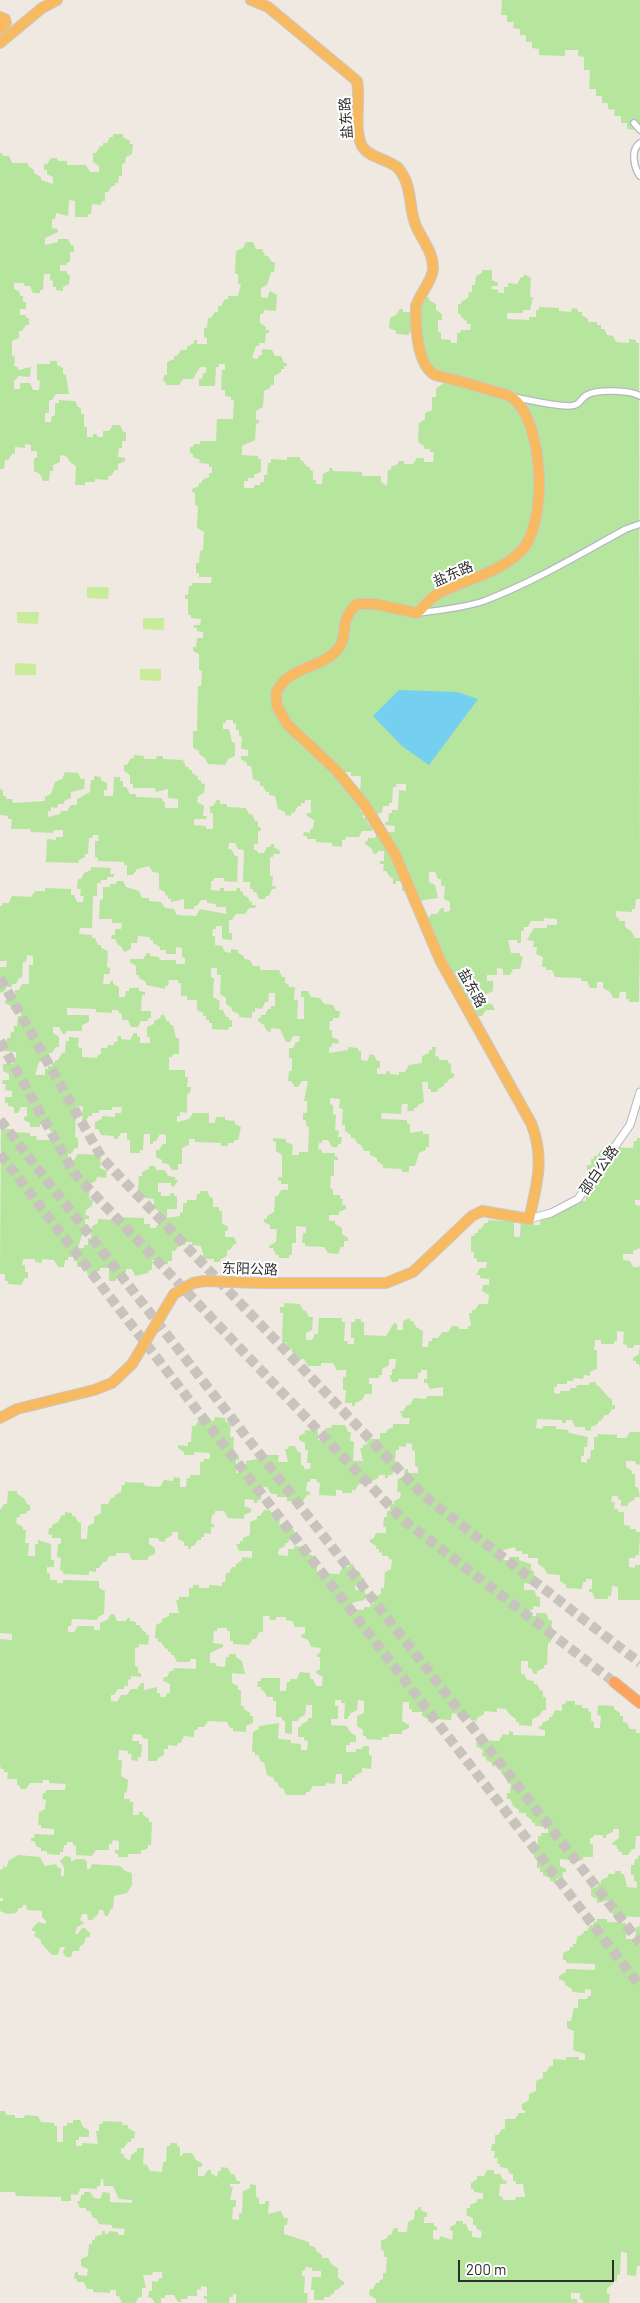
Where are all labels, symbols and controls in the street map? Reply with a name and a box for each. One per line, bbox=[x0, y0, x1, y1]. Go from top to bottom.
street label: 盐东路 bbox=[336, 96, 356, 140]
street label: 盐东路 bbox=[430, 558, 476, 590]
street label: 盐东路 bbox=[454, 966, 490, 1010]
street label: 邵白公路 bbox=[576, 1142, 622, 1198]
street label: 东阳公路 bbox=[222, 1260, 278, 1278]
scale bar bbox=[460, 2250, 616, 2282]
text: 200 m bbox=[466, 2260, 506, 2278]

